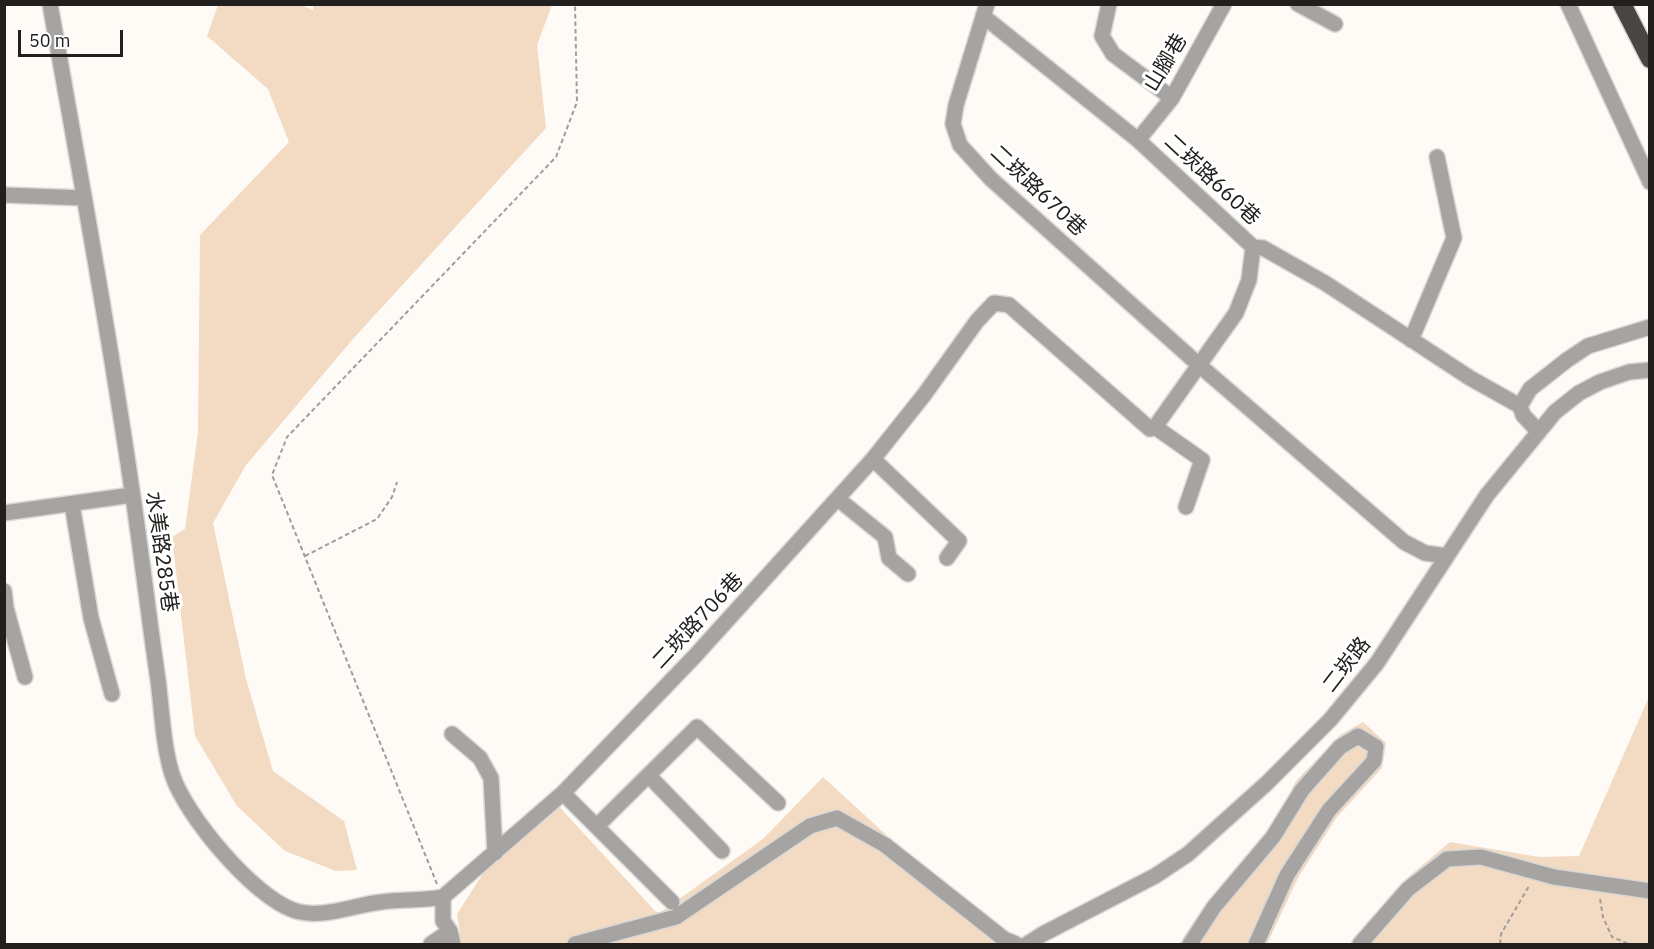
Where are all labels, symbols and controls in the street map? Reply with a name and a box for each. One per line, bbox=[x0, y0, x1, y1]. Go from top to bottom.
scale bar bbox=[21, 18, 126, 56]
text: 50 m bbox=[29, 29, 71, 52]
street label: 山腳巷 bbox=[1139, 30, 1193, 96]
street label: 二崁路660巷 bbox=[1159, 129, 1265, 231]
street label: 二崁路670巷 bbox=[985, 140, 1091, 242]
street label: 水美路285巷 bbox=[140, 490, 182, 614]
street label: 二崁路706巷 bbox=[647, 568, 749, 674]
street label: 二崁路 bbox=[1318, 632, 1376, 698]

